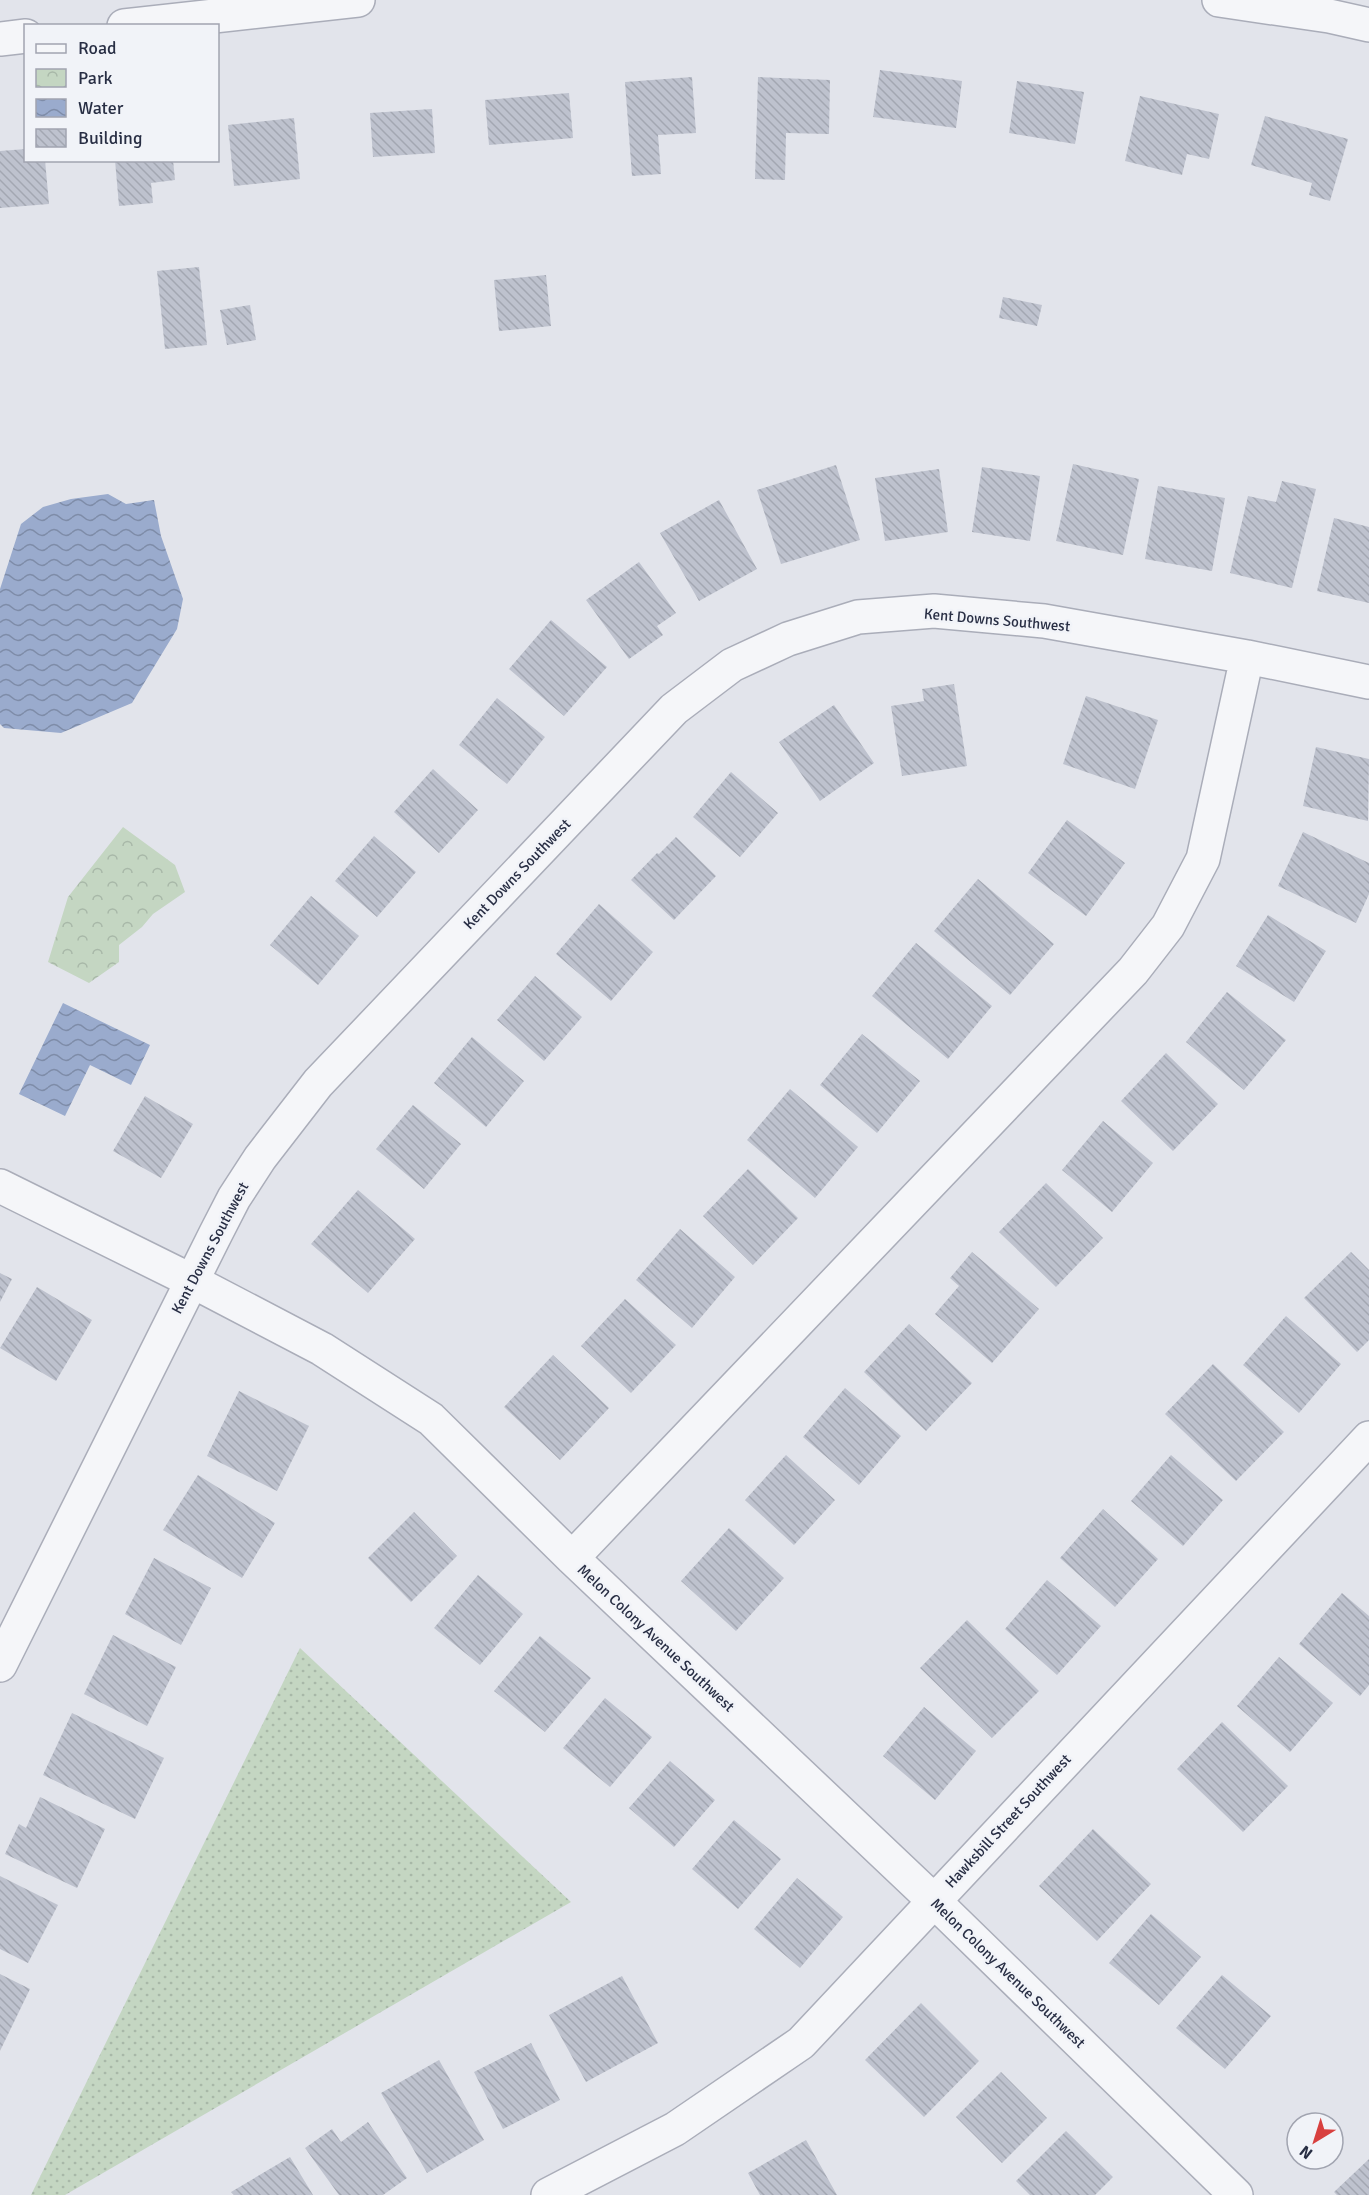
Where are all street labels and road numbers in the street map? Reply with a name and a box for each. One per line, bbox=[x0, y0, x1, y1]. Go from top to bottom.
street label: Kent Downs Southwest bbox=[923, 605, 1071, 635]
street label: Kent Downs Southwest bbox=[460, 815, 574, 933]
street label: Kent Downs Southwest bbox=[168, 1179, 252, 1317]
street label: Melon Colony Avenue Southwest bbox=[574, 1561, 738, 1715]
street label: Hawksbill Street Southwest bbox=[941, 1750, 1075, 1892]
street label: Melon Colony Avenue Southwest bbox=[927, 1894, 1089, 2052]

